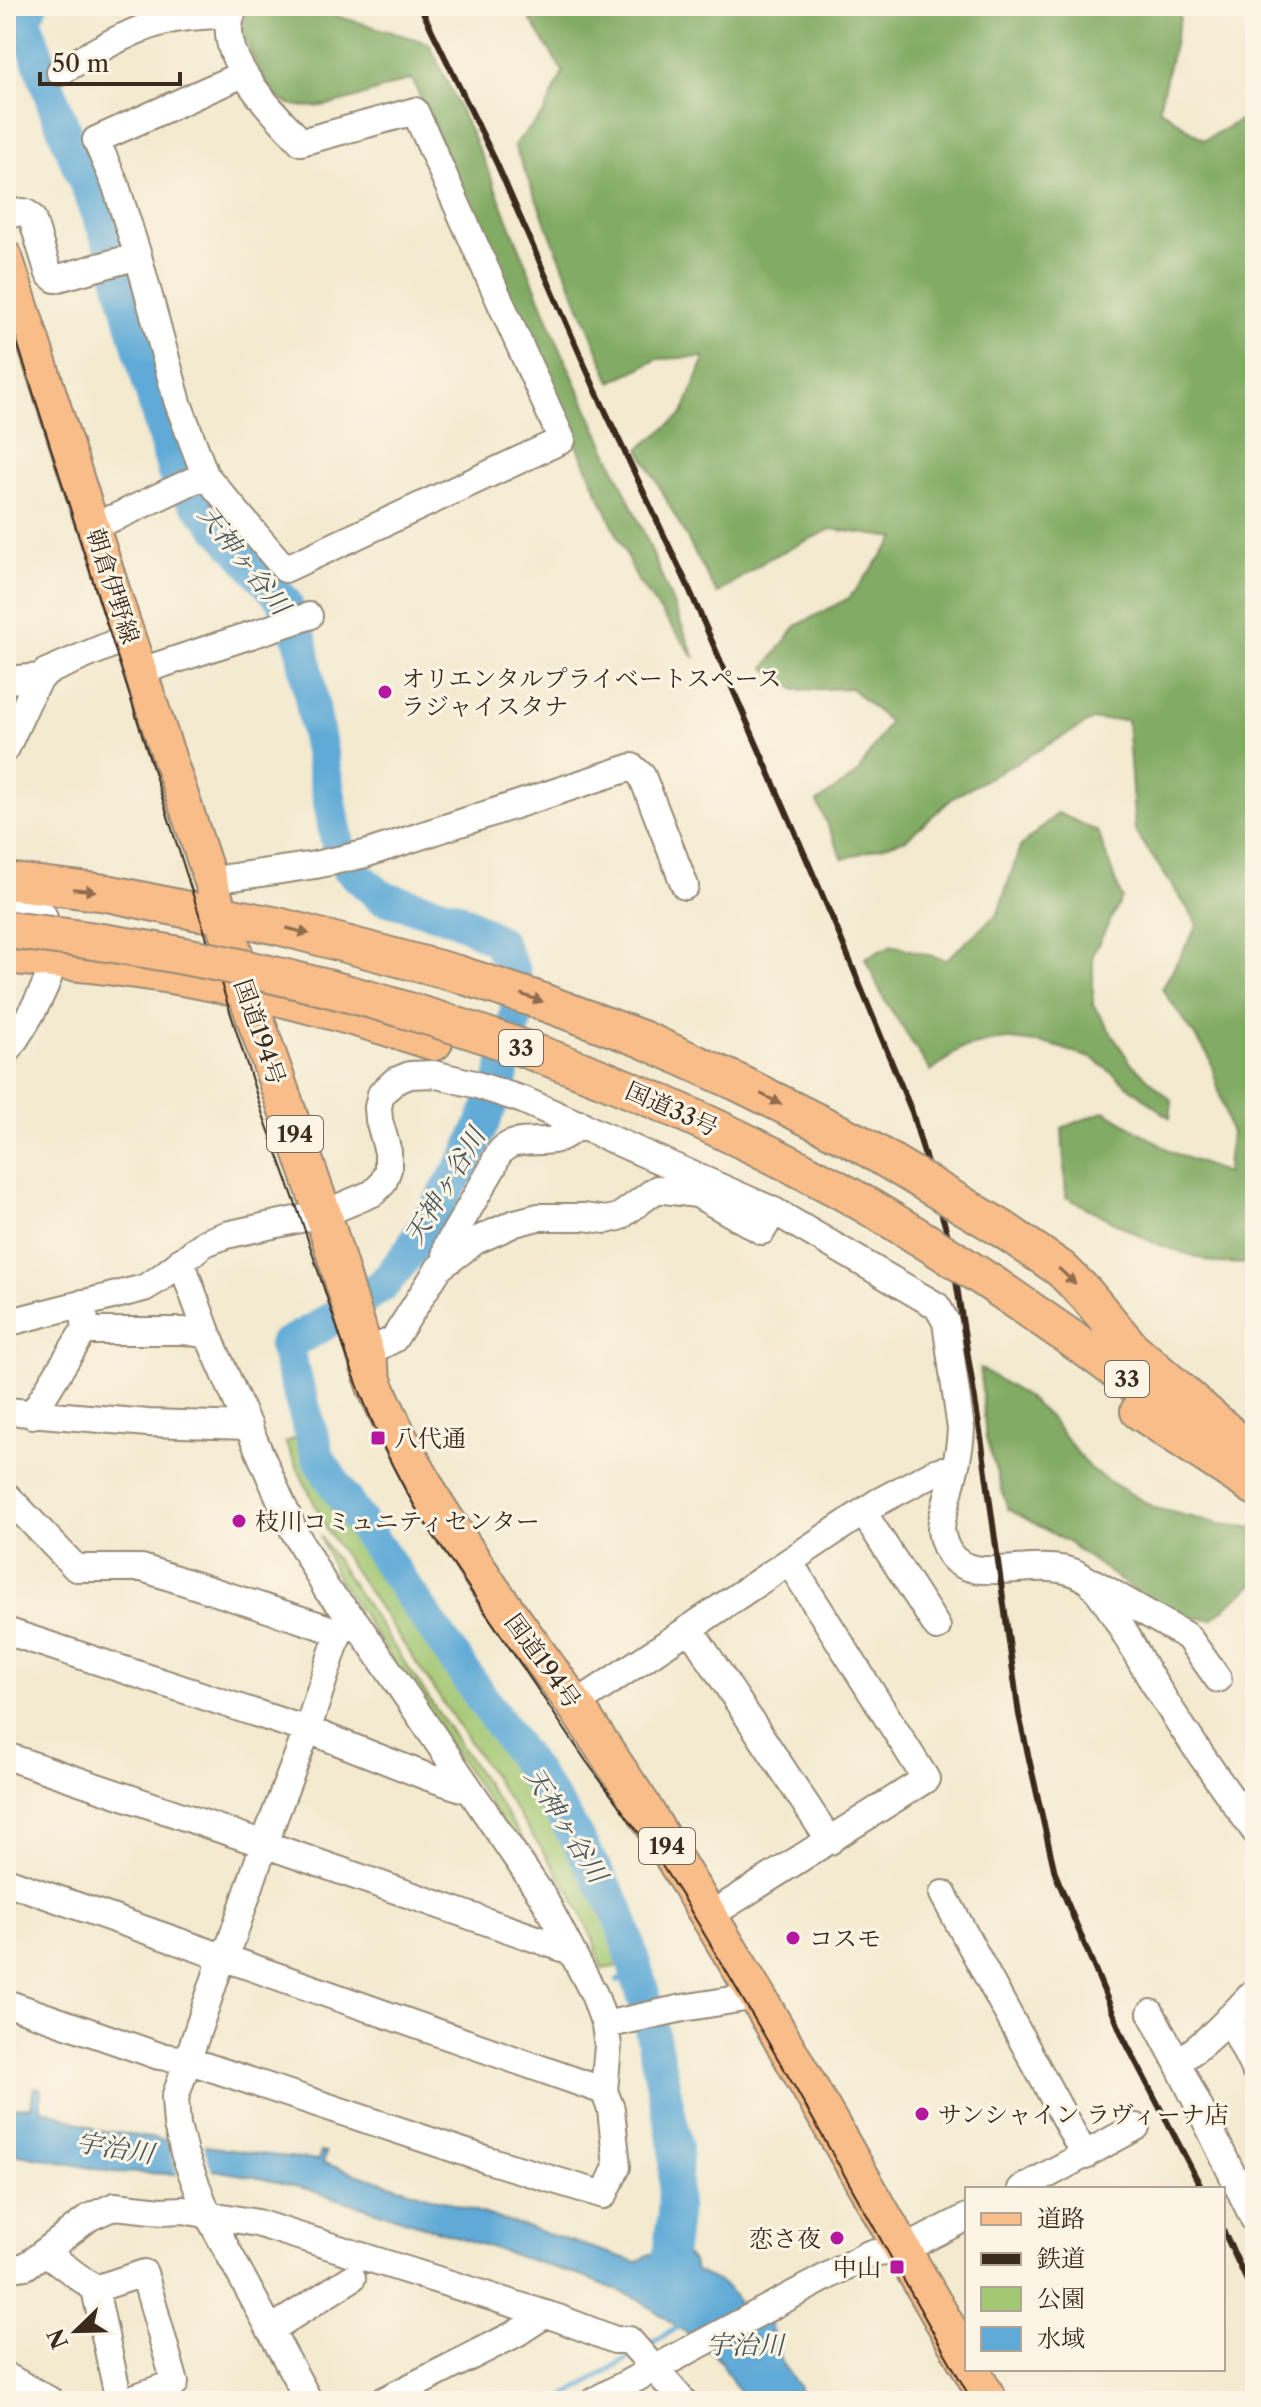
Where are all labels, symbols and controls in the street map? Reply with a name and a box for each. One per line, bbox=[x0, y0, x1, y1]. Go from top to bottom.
scale bar bbox=[40, 36, 180, 86]
text: 50 m bbox=[52, 49, 109, 78]
water label: 天神ヶ谷川 bbox=[191, 499, 298, 623]
street label: 朝倉伊野線 bbox=[81, 524, 145, 648]
place label: オリエンタルプライベートスペース ラジャイスタナ bbox=[401, 664, 781, 721]
marker: オリエンタルプライベートスペース ラジャイスタナ bbox=[376, 683, 394, 701]
one-way arrow bbox=[71, 884, 96, 897]
one-way arrow bbox=[286, 926, 311, 938]
street label: 国道194号 bbox=[228, 975, 292, 1089]
one-way arrow bbox=[520, 993, 544, 1005]
road number: 33 bbox=[499, 1030, 543, 1066]
street label: 国道33号 bbox=[621, 1076, 723, 1142]
one-way arrow bbox=[760, 1092, 783, 1106]
road number: 194 bbox=[267, 1116, 323, 1152]
water label: 天神ヶ谷川 bbox=[398, 1119, 494, 1250]
one-way arrow bbox=[1057, 1267, 1077, 1285]
road number: 33 bbox=[1105, 1361, 1149, 1397]
place label: 八代通 bbox=[394, 1424, 466, 1453]
marker: 八代通 bbox=[369, 1429, 387, 1447]
place label: 枝川コミュニティセンター bbox=[255, 1507, 540, 1536]
marker: 枝川コミュニティセンター bbox=[230, 1512, 248, 1530]
street label: 国道194号 bbox=[499, 1608, 587, 1714]
water label: 天神ヶ谷川 bbox=[518, 1761, 616, 1891]
road number: 194 bbox=[639, 1828, 695, 1864]
place label: コスモ bbox=[809, 1924, 881, 1953]
marker: コスモ bbox=[784, 1929, 802, 1947]
place label: サンシャイン ラヴィーナ店 bbox=[938, 2100, 1229, 2129]
marker: サンシャイン ラヴィーナ店 bbox=[913, 2105, 931, 2123]
water label: 宇治川 bbox=[74, 2126, 159, 2170]
legend bbox=[965, 2187, 1225, 2371]
text: 道路 bbox=[1037, 2204, 1085, 2233]
place label: 恋さ夜 bbox=[749, 2224, 821, 2253]
marker: 恋さ夜 bbox=[828, 2229, 846, 2247]
text: 鉄道 bbox=[1037, 2244, 1085, 2273]
place label: 中山 bbox=[833, 2253, 881, 2282]
marker: 中山 bbox=[888, 2258, 906, 2276]
text: 公園 bbox=[1037, 2284, 1085, 2313]
north arrow bbox=[36, 2291, 116, 2371]
text: 水域 bbox=[1037, 2324, 1085, 2353]
text: N bbox=[42, 2325, 74, 2353]
water label: 宇治川 bbox=[706, 2329, 787, 2361]

